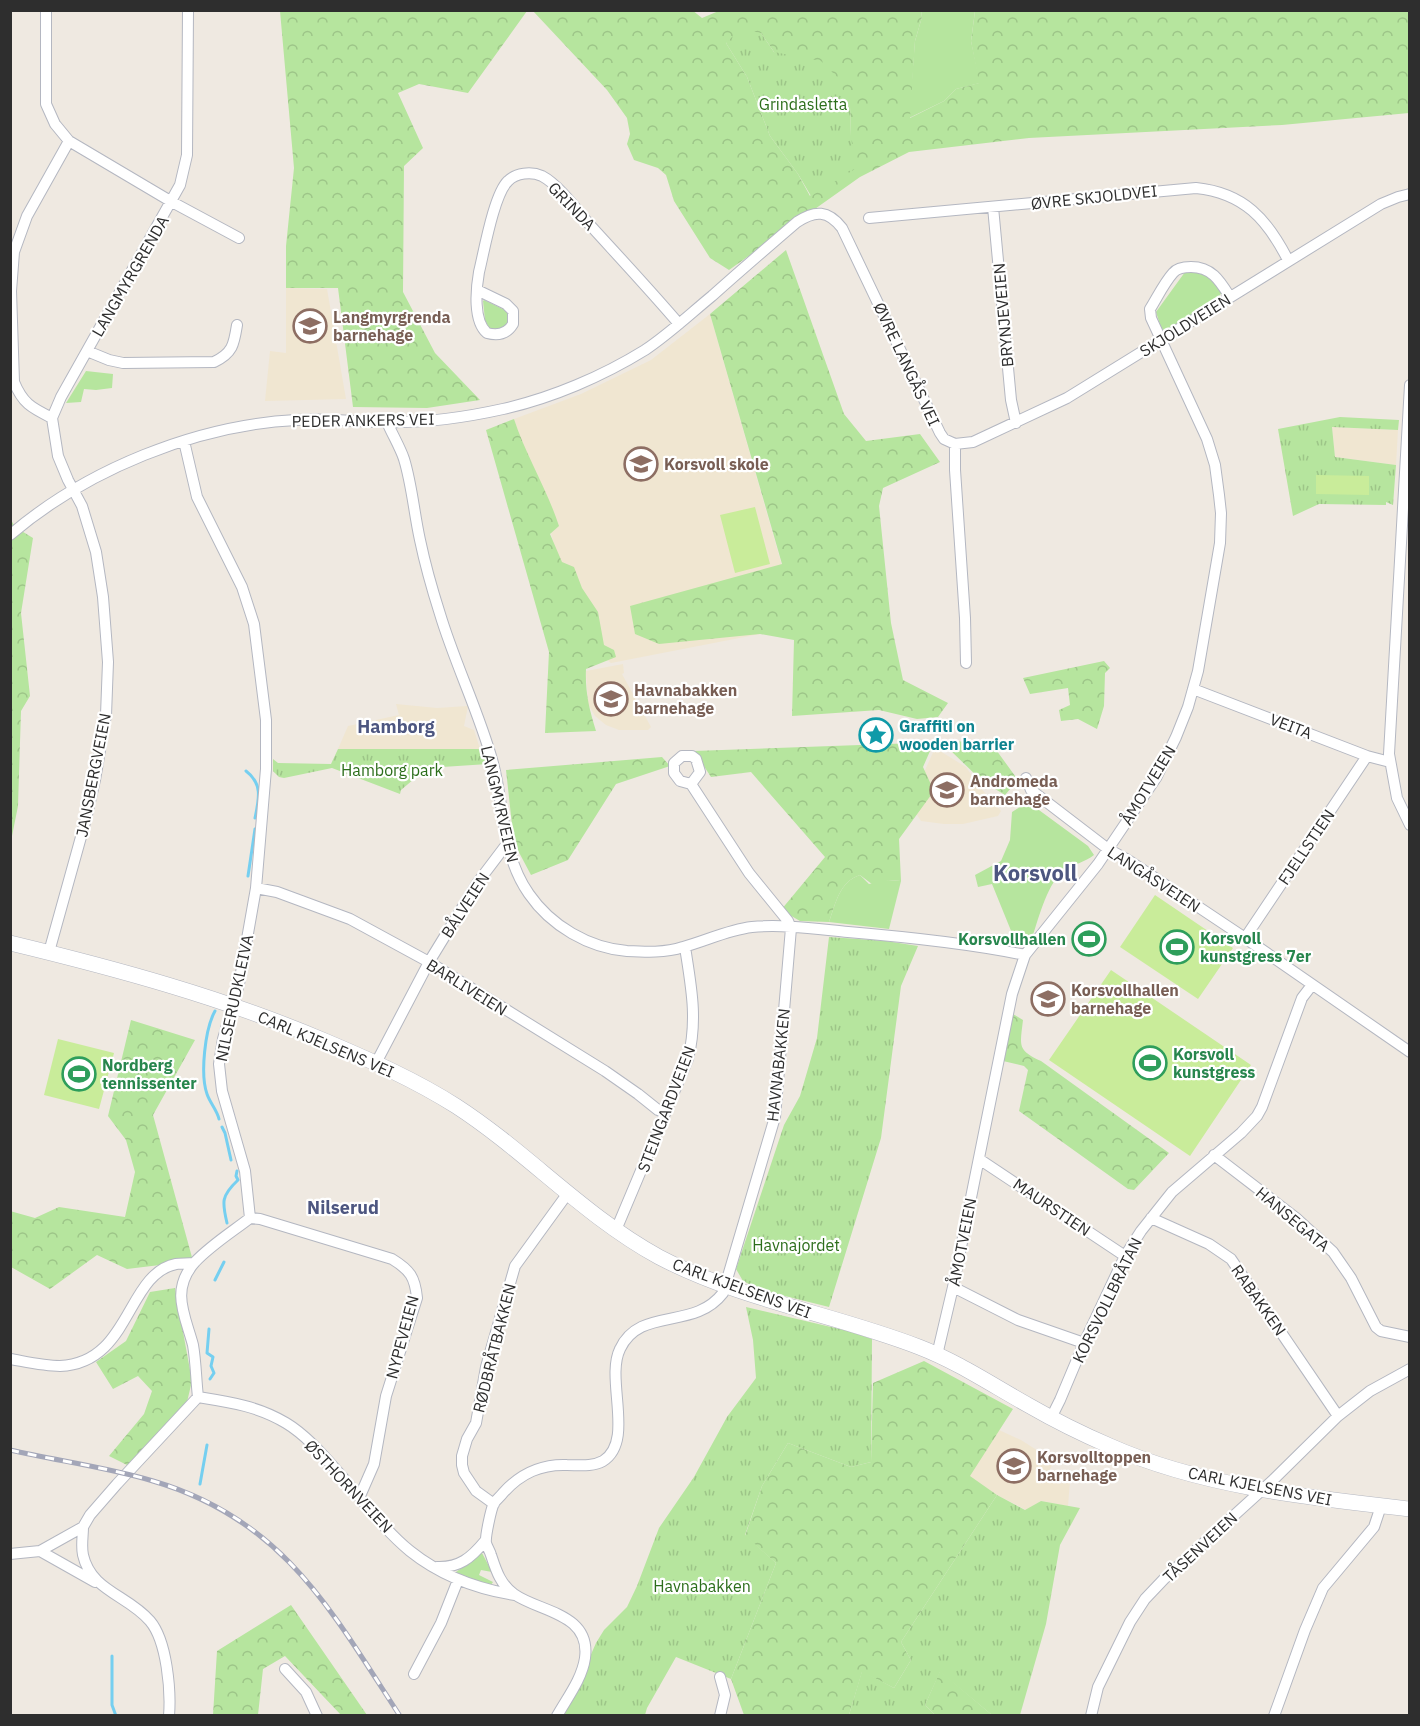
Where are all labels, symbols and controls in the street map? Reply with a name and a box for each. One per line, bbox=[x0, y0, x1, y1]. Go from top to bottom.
park label: Grindasletta bbox=[759, 94, 848, 114]
street label: GRINDA bbox=[544, 178, 600, 234]
street label: ØVRE SKJOLDVEI bbox=[1030, 180, 1158, 214]
street label: LANGMYRGRENDA bbox=[87, 212, 173, 340]
street label: BRYNJEVEIEN bbox=[988, 262, 1018, 368]
street label: SKJOLDVEIEN bbox=[1136, 289, 1234, 361]
street label: ØVRE LANGÅS VEI bbox=[870, 299, 945, 429]
place label: Langmyrgrenda barnehage bbox=[333, 307, 451, 345]
school or university icon: Langmyrgrenda barnehage bbox=[292, 308, 328, 344]
street label: PEDER ANKERS VEI bbox=[291, 409, 435, 431]
school or university icon: Korsvoll skole bbox=[623, 446, 659, 482]
place label: Korsvoll skole bbox=[664, 454, 769, 474]
place label: Havnabakken barnehage bbox=[634, 680, 737, 718]
school or university icon: Havnabakken barnehage bbox=[593, 681, 629, 717]
street label: VEITA bbox=[1267, 709, 1315, 743]
street label: JANSBERGVEIEN bbox=[71, 711, 115, 839]
district label: Hamborg bbox=[357, 715, 435, 738]
place label: Graffiti on wooden barrier bbox=[899, 716, 1015, 754]
place icon: Graffiti on wooden barrier bbox=[858, 717, 894, 753]
street label: ÅMOTVEIEN bbox=[1115, 741, 1180, 829]
street label: LANGMYRVEIEN bbox=[477, 744, 523, 864]
park label: Hamborg park bbox=[341, 760, 444, 780]
place label: Andromeda barnehage bbox=[970, 771, 1058, 809]
school or university icon: Andromeda barnehage bbox=[929, 772, 965, 808]
street label: FJELLSTIEN bbox=[1273, 805, 1339, 889]
street label: LANGÅSVEIEN bbox=[1104, 841, 1205, 916]
district label: Korsvoll bbox=[993, 858, 1077, 887]
street label: BÅLVEIEN bbox=[436, 868, 493, 941]
sports icon: Korsvollhallen bbox=[1071, 921, 1107, 957]
place label: Korsvoll kunstgress 7er bbox=[1200, 928, 1312, 966]
place label: Korsvollhallen bbox=[958, 929, 1066, 949]
sports icon: Korsvoll kunstgress 7er bbox=[1159, 929, 1195, 965]
street label: NILSERUDKLEIVA bbox=[211, 933, 257, 1063]
street label: BARLIVEIEN bbox=[423, 954, 511, 1020]
place label: Korsvollhallen barnehage bbox=[1071, 980, 1179, 1018]
school or university icon: Korsvollhallen barnehage bbox=[1030, 981, 1066, 1017]
street label: CARL KJELSENS VEI bbox=[255, 1006, 397, 1082]
street label: HAVNABAKKEN bbox=[762, 1007, 794, 1123]
street label: STEINGARDVEIEN bbox=[633, 1043, 699, 1175]
place label: Korsvoll kunstgress bbox=[1173, 1044, 1255, 1082]
sports icon: Korsvoll kunstgress bbox=[1132, 1045, 1168, 1081]
place label: Nordberg tennissenter bbox=[102, 1055, 197, 1093]
sports icon: Nordberg tennissenter bbox=[61, 1056, 97, 1092]
street label: MAURSTIEN bbox=[1009, 1174, 1095, 1240]
street label: HANSEGATA bbox=[1252, 1182, 1334, 1256]
district label: Nilserud bbox=[307, 1196, 379, 1219]
street label: ÅMOTVEIEN bbox=[943, 1196, 980, 1288]
street label: KORSVOLLBRÅTAN bbox=[1067, 1234, 1146, 1366]
park label: Havnajordet bbox=[752, 1235, 840, 1255]
street label: CARL KJELSENS VEI bbox=[670, 1254, 814, 1322]
street label: RABAKKEN bbox=[1227, 1261, 1291, 1339]
street label: RØDBRÅTBAKKEN bbox=[467, 1281, 520, 1415]
street label: NYPEVEIEN bbox=[381, 1293, 423, 1381]
street label: ØSTHORNVEIEN bbox=[301, 1435, 397, 1537]
place label: Korsvolltoppen barnehage bbox=[1037, 1447, 1151, 1485]
school or university icon: Korsvolltoppen barnehage bbox=[996, 1448, 1032, 1484]
street label: CARL KJELSENS VEI bbox=[1186, 1462, 1334, 1510]
street label: TÅSENVEIEN bbox=[1158, 1507, 1241, 1587]
park label: Havnabakken bbox=[653, 1576, 751, 1596]

